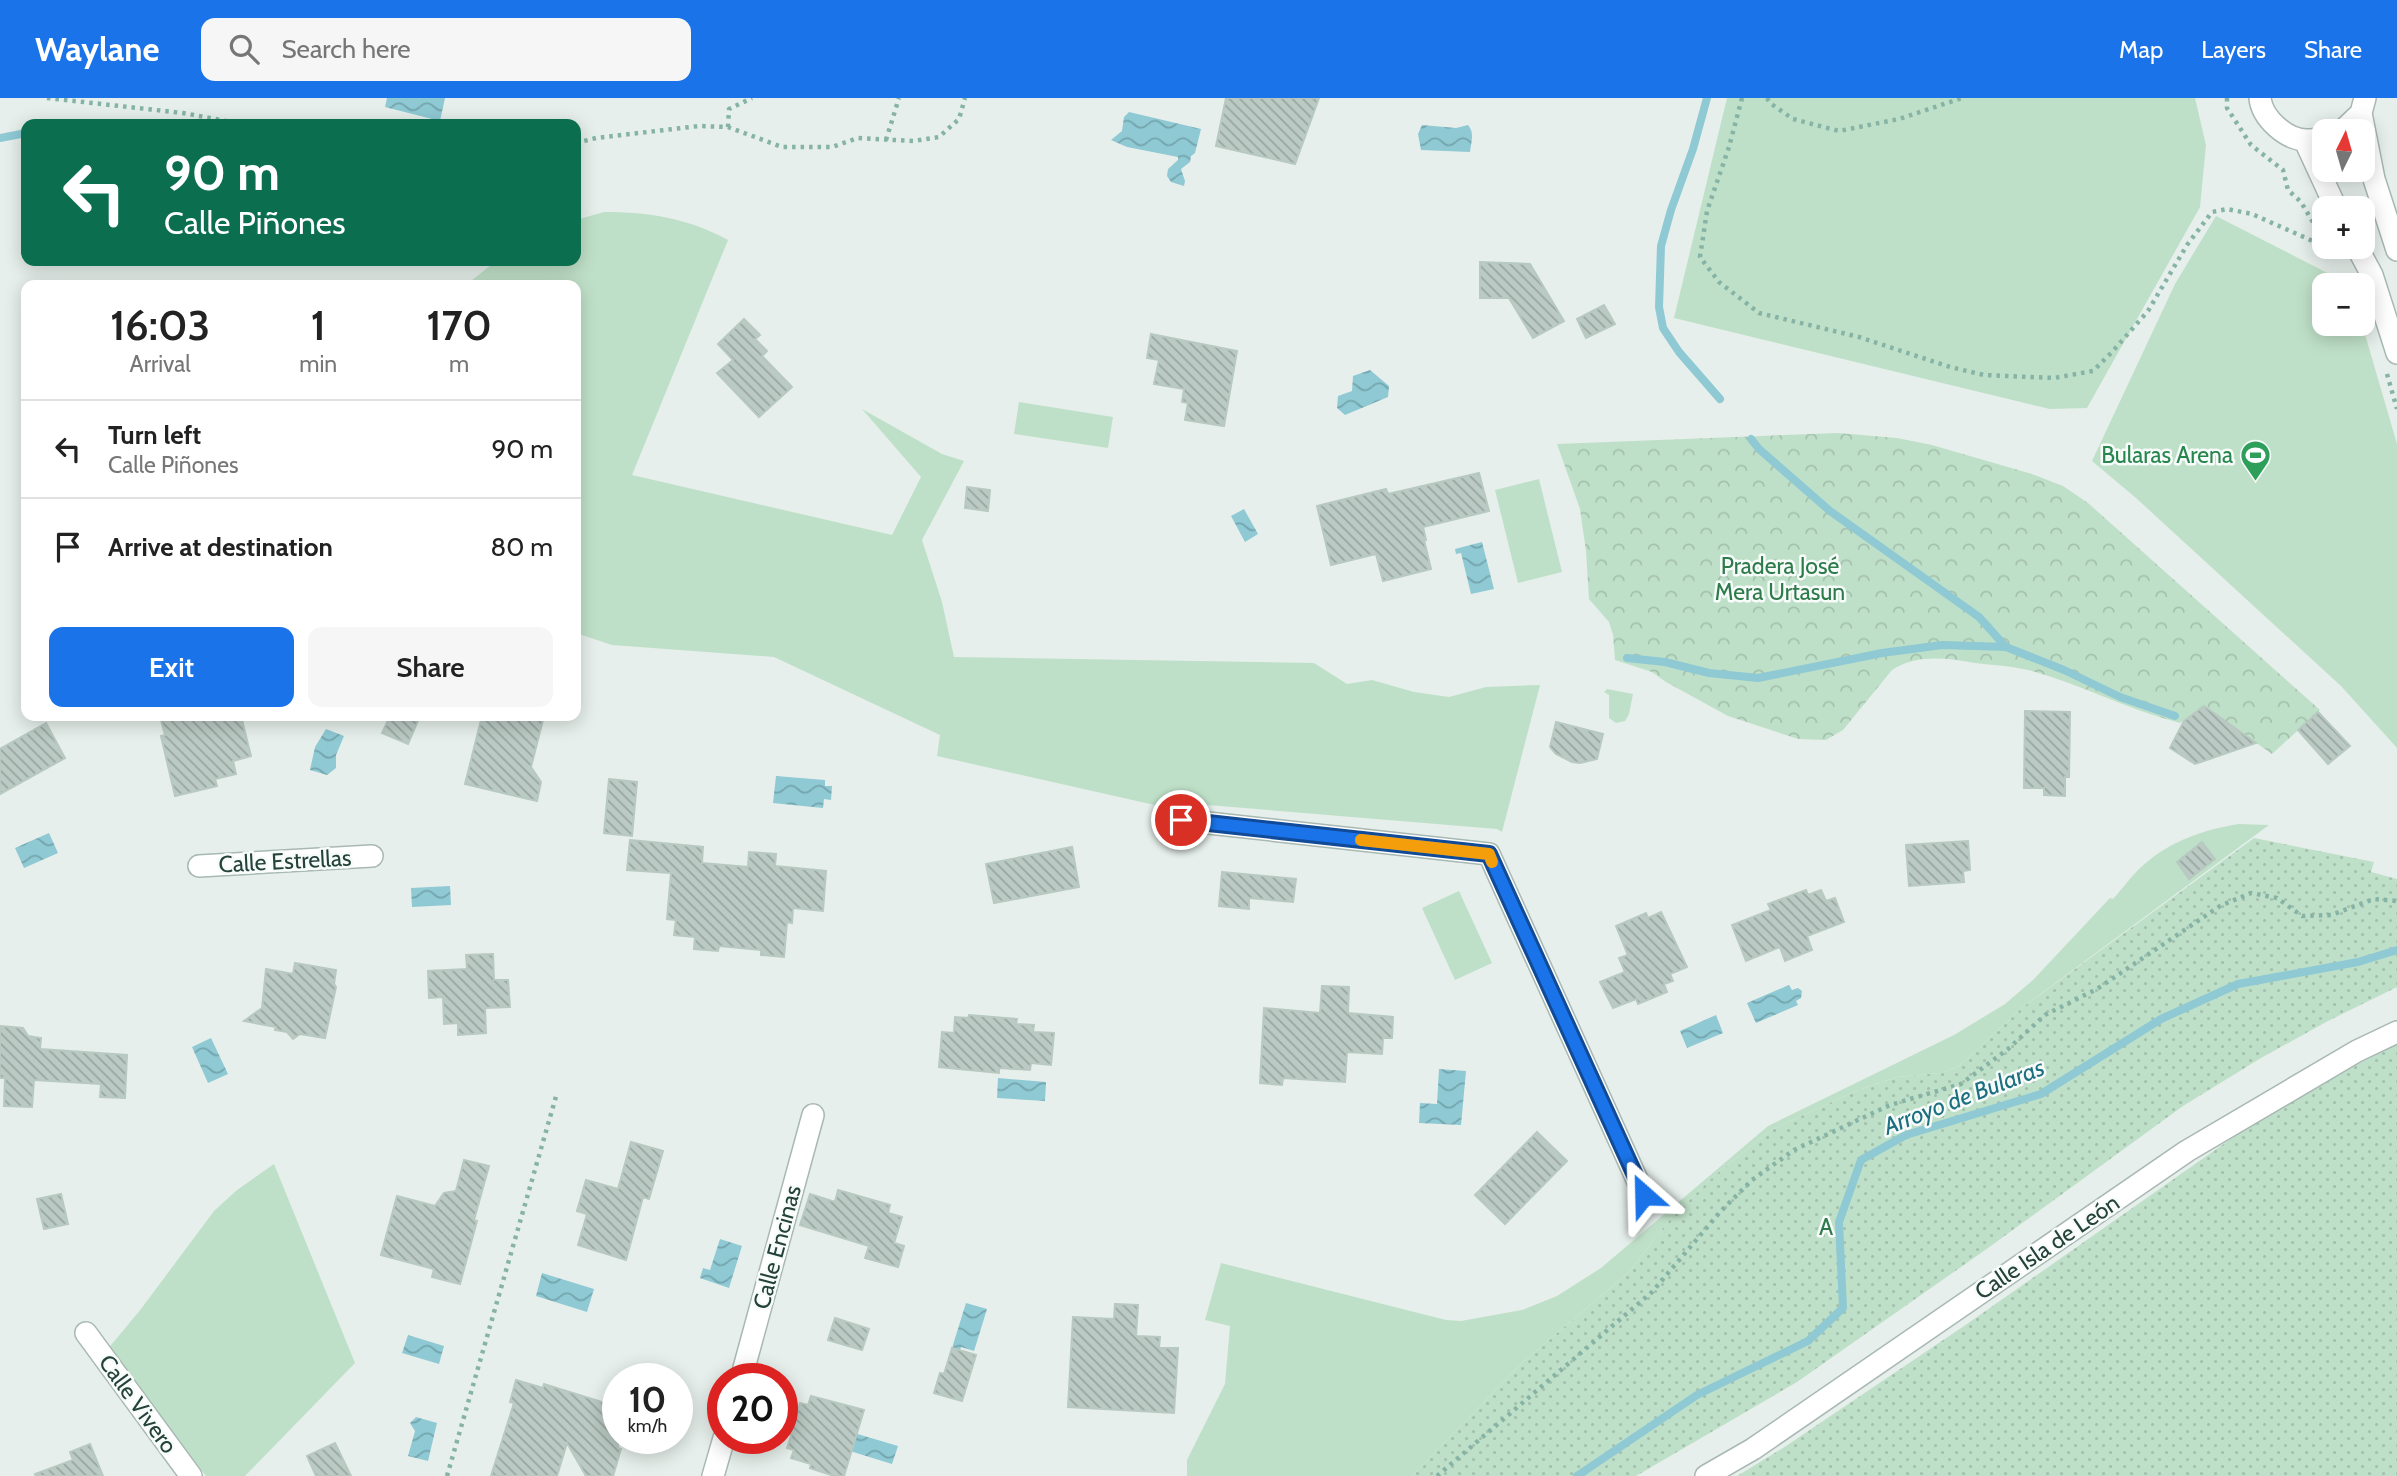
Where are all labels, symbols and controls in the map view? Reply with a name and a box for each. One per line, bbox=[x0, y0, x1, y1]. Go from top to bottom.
search box bbox=[201, 18, 691, 81]
text: Waylane bbox=[35, 29, 159, 69]
icon: search bbox=[225, 30, 263, 68]
text: Search here bbox=[281, 33, 411, 65]
text: Map bbox=[2119, 35, 2163, 64]
text: Layers bbox=[2201, 35, 2266, 64]
text: Share bbox=[2304, 35, 2362, 64]
north arrow bbox=[2312, 119, 2375, 182]
map controls bbox=[2312, 119, 2375, 336]
text: 90 m bbox=[164, 143, 280, 202]
icon: left bbox=[49, 147, 140, 238]
button: + bbox=[2312, 196, 2375, 259]
text: Calle Piñones bbox=[164, 203, 346, 242]
button: − bbox=[2312, 273, 2375, 336]
text: 16:03 bbox=[110, 299, 210, 351]
text: 1 bbox=[311, 299, 326, 351]
text: 170 bbox=[426, 299, 492, 351]
text: Arrival bbox=[130, 350, 191, 378]
text: min bbox=[299, 350, 337, 378]
text: m bbox=[449, 350, 469, 378]
text: Turn left bbox=[108, 419, 201, 451]
icon: left bbox=[49, 430, 87, 468]
text: 90 m bbox=[491, 433, 553, 465]
sports icon: Bularas Arena bbox=[2239, 438, 2273, 482]
place label: Bularas Arena bbox=[2101, 441, 2233, 469]
text: Calle Piñones bbox=[108, 451, 238, 479]
icon: arrive bbox=[49, 528, 87, 566]
text: Arrive at destination bbox=[108, 531, 333, 563]
text: 80 m bbox=[490, 531, 553, 563]
park label: Pradera José Mera Urtasun bbox=[1715, 552, 1845, 606]
button: Exit bbox=[49, 627, 294, 707]
button: Share bbox=[308, 627, 553, 707]
pin bbox=[1151, 790, 1211, 850]
icon: arrive bbox=[1162, 801, 1200, 839]
street label: Calle Estrellas bbox=[218, 844, 352, 878]
water label: Arroyo de Bularas bbox=[1878, 1053, 2048, 1141]
position arrow bbox=[1607, 1158, 1681, 1232]
street label: Calle Encinas bbox=[747, 1182, 807, 1312]
street label: Calle Isla de León bbox=[1970, 1188, 2124, 1306]
park label: A bbox=[1819, 1213, 1833, 1241]
street label: Calle Vivero bbox=[93, 1349, 183, 1459]
speed limit sign: 20 bbox=[707, 1363, 798, 1454]
text: 10 bbox=[629, 1378, 666, 1421]
text: km/h bbox=[628, 1415, 667, 1437]

